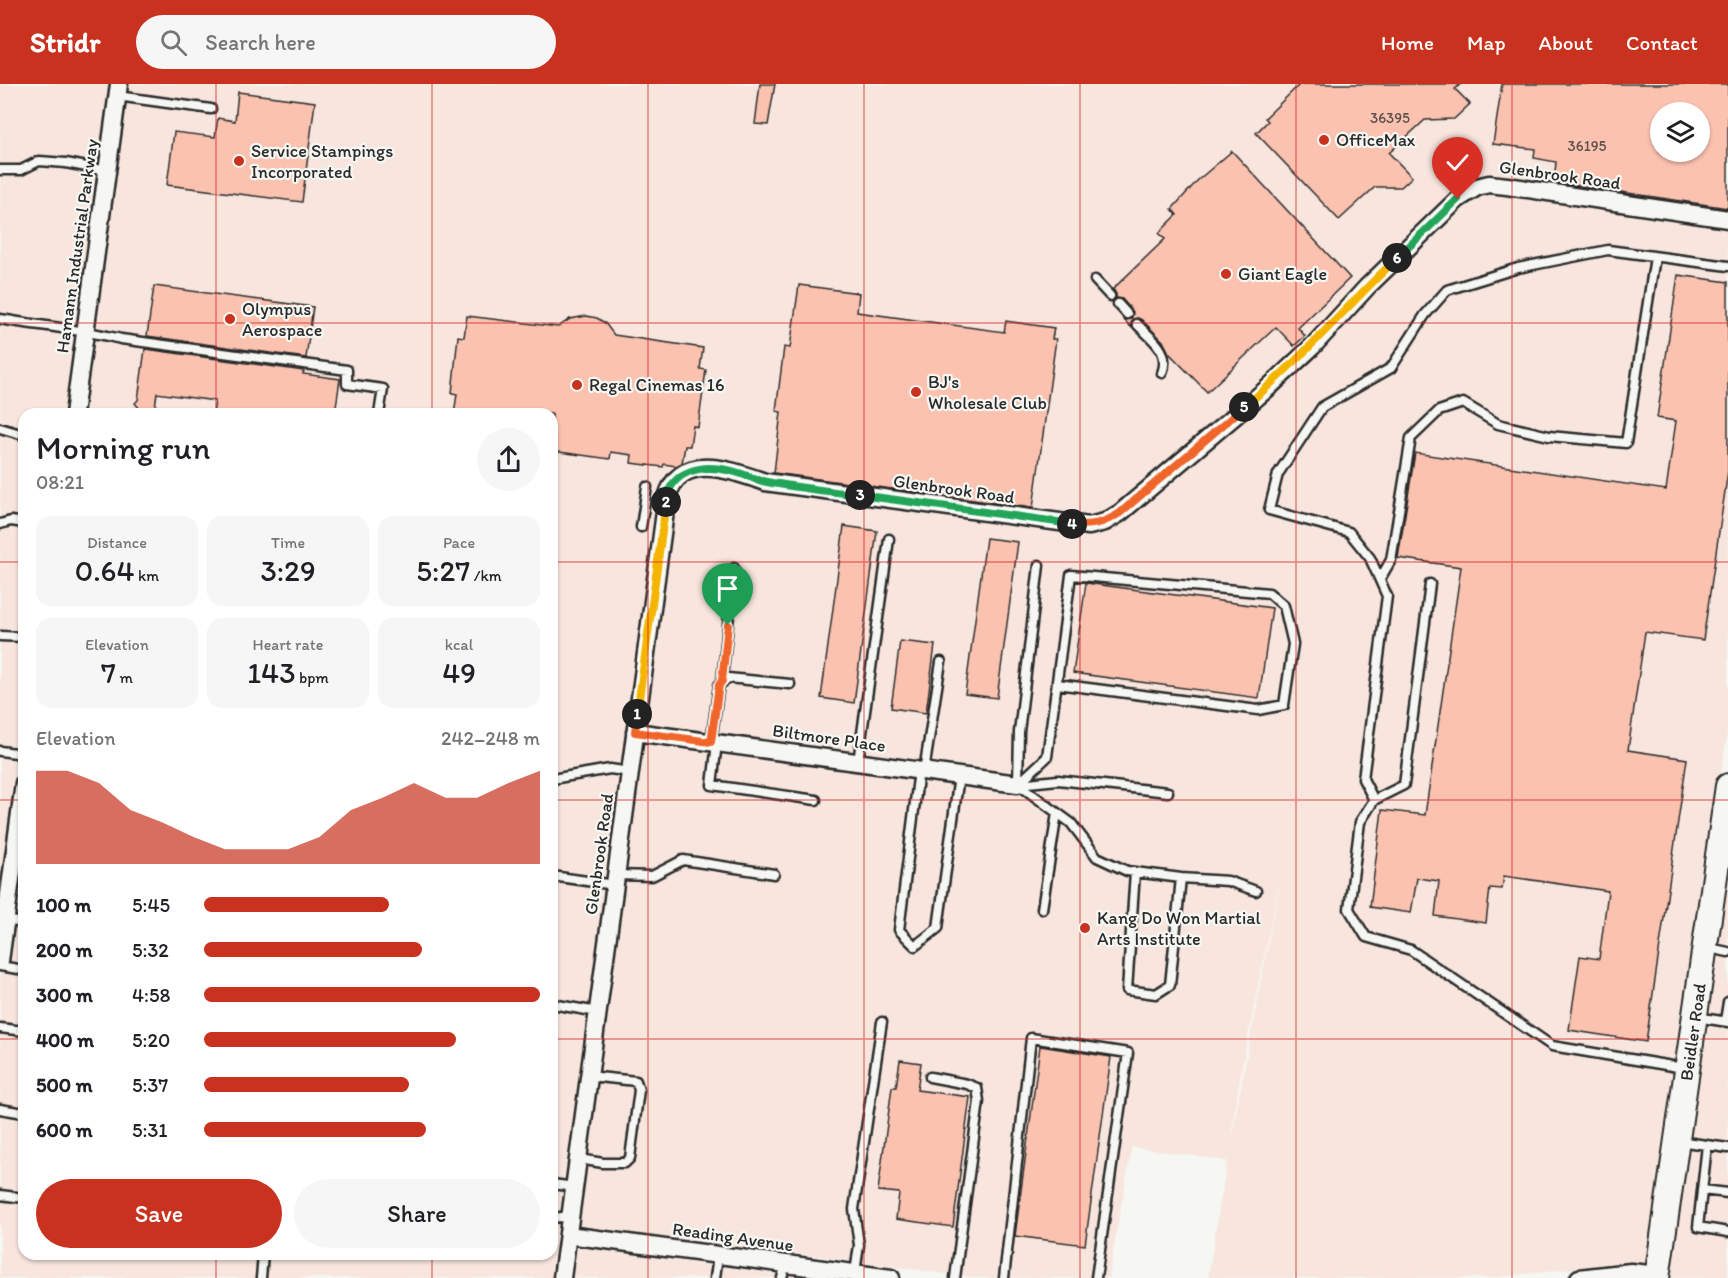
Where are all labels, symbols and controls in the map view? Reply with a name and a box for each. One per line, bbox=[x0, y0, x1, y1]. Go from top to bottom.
search box bbox=[136, 15, 556, 69]
text: Stridr bbox=[30, 25, 100, 59]
icon: search bbox=[157, 26, 190, 59]
text: Search here bbox=[205, 29, 316, 56]
text: Home bbox=[1381, 30, 1434, 55]
text: Map bbox=[1467, 30, 1506, 55]
text: About bbox=[1539, 30, 1593, 55]
text: Contact bbox=[1626, 30, 1698, 55]
map controls bbox=[1650, 102, 1710, 162]
button: layers bbox=[1650, 102, 1710, 162]
house number: 36395 bbox=[1370, 109, 1410, 127]
place label: OfficeMax bbox=[1336, 129, 1416, 151]
marker: OfficeMax bbox=[1317, 133, 1331, 147]
street label: Hamann Industrial Parkway bbox=[51, 137, 103, 354]
pin bbox=[1432, 137, 1483, 199]
house number: 36195 bbox=[1568, 137, 1607, 155]
place label: Service Stampings Incorporated bbox=[251, 140, 393, 183]
icon: check bbox=[1441, 146, 1474, 179]
marker: Service Stampings Incorporated bbox=[232, 154, 246, 168]
street label: Glenbrook Road bbox=[1498, 156, 1622, 194]
pin: 6 bbox=[1382, 243, 1412, 273]
text: 6 bbox=[1393, 248, 1401, 267]
place label: Giant Eagle bbox=[1238, 263, 1327, 285]
marker: Giant Eagle bbox=[1219, 267, 1233, 281]
place label: Olympus Aerospace bbox=[242, 298, 322, 341]
marker: Olympus Aerospace bbox=[223, 312, 237, 326]
place label: BJ's Wholesale Club bbox=[928, 371, 1047, 414]
place label: Regal Cinemas 16 bbox=[589, 374, 724, 396]
marker: Regal Cinemas 16 bbox=[570, 378, 584, 392]
marker: BJ's Wholesale Club bbox=[909, 385, 923, 399]
pin: 5 bbox=[1229, 392, 1259, 422]
text: 5 bbox=[1240, 397, 1248, 416]
text: Morning run bbox=[36, 428, 211, 467]
button: share bbox=[477, 428, 540, 491]
text: 08:21 bbox=[36, 470, 84, 494]
street label: Glenbrook Road bbox=[892, 470, 1016, 508]
pin: 3 bbox=[845, 480, 875, 510]
text: 3 bbox=[856, 485, 864, 504]
pin: 2 bbox=[651, 487, 681, 517]
text: 2 bbox=[662, 492, 670, 511]
pin: 4 bbox=[1057, 509, 1087, 539]
text: 4 bbox=[1067, 514, 1077, 533]
text: Distance bbox=[87, 533, 147, 552]
text: Time bbox=[271, 533, 305, 552]
text: Pace bbox=[443, 533, 475, 552]
text: 0.64 bbox=[75, 552, 135, 589]
text: 3:29 bbox=[260, 552, 316, 589]
text: 5:27 bbox=[416, 552, 470, 589]
pin bbox=[702, 563, 753, 625]
text: km bbox=[135, 566, 159, 585]
text: /km bbox=[470, 566, 502, 585]
icon: arrive bbox=[711, 572, 744, 605]
text: Elevation bbox=[85, 635, 149, 654]
text: Heart rate bbox=[253, 635, 323, 654]
text: kcal bbox=[445, 635, 473, 654]
text: 7 bbox=[101, 654, 116, 691]
text: 143 bbox=[247, 654, 296, 691]
text: 49 bbox=[442, 654, 476, 691]
text: m bbox=[116, 668, 133, 687]
text: bpm bbox=[296, 668, 329, 687]
pin: 1 bbox=[622, 699, 652, 729]
text: 1 bbox=[633, 704, 641, 723]
street label: Biltmore Place bbox=[771, 719, 887, 757]
text: Elevation bbox=[36, 726, 115, 750]
text: 242–248 m bbox=[441, 726, 540, 750]
street label: Glenbrook Road bbox=[580, 792, 618, 916]
text: 100 m bbox=[36, 893, 91, 917]
text: 5:45 bbox=[132, 893, 170, 917]
place label: Kang Do Won Martial Arts Institute bbox=[1097, 907, 1261, 950]
marker: Kang Do Won Martial Arts Institute bbox=[1078, 921, 1092, 935]
text: 200 m bbox=[36, 938, 92, 962]
text: 5:32 bbox=[132, 938, 169, 962]
street label: Beidler Road bbox=[1675, 982, 1711, 1082]
text: 300 m bbox=[36, 983, 93, 1007]
text: 4:58 bbox=[132, 983, 170, 1007]
text: 400 m bbox=[36, 1028, 94, 1052]
text: 5:20 bbox=[132, 1028, 170, 1052]
text: 500 m bbox=[36, 1073, 92, 1097]
text: 5:37 bbox=[132, 1073, 168, 1097]
text: 600 m bbox=[36, 1118, 93, 1142]
text: 5:31 bbox=[132, 1118, 168, 1142]
button: Save bbox=[36, 1179, 282, 1248]
button: Share bbox=[294, 1179, 540, 1248]
street label: Reading Avenue bbox=[671, 1218, 795, 1256]

